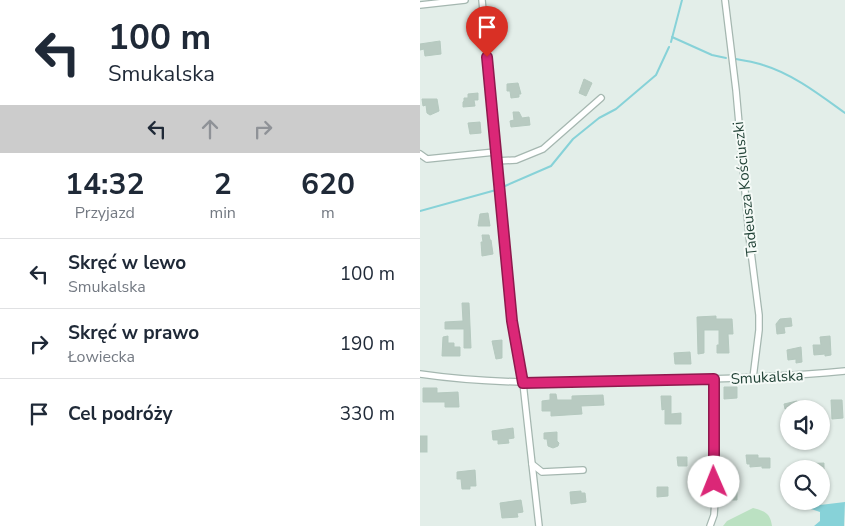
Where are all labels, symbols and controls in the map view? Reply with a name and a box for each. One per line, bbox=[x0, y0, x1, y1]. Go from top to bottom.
pin bbox=[466, 6, 508, 57]
icon: arrive bbox=[473, 13, 501, 41]
text: 100 m bbox=[108, 14, 211, 61]
icon: left bbox=[25, 20, 90, 85]
text: Smukalska bbox=[108, 59, 215, 89]
icon: left bbox=[143, 115, 171, 143]
icon: ahead bbox=[196, 115, 224, 143]
icon: right bbox=[249, 115, 277, 143]
street label: Tadeusza Kościuszki bbox=[728, 121, 762, 257]
text: 14:32 bbox=[65, 164, 144, 205]
text: 2 bbox=[214, 164, 232, 205]
text: 620 bbox=[301, 164, 355, 205]
text: Przyjazd bbox=[75, 202, 135, 224]
text: min bbox=[209, 202, 236, 224]
text: m bbox=[321, 202, 335, 224]
text: Skręć w lewo bbox=[68, 250, 186, 276]
icon: left bbox=[25, 260, 53, 288]
text: 100 m bbox=[340, 261, 395, 287]
text: Smukalska bbox=[68, 276, 146, 298]
text: Skręć w prawo bbox=[68, 320, 199, 346]
icon: right bbox=[25, 330, 53, 358]
text: 190 m bbox=[340, 331, 395, 357]
text: Łowiecka bbox=[68, 346, 135, 368]
street label: Smukalska bbox=[730, 365, 804, 389]
icon: arrive bbox=[25, 400, 53, 428]
map controls bbox=[780, 400, 830, 510]
button: sound bbox=[780, 400, 830, 450]
text: Cel podróży bbox=[68, 401, 172, 427]
text: 330 m bbox=[340, 401, 395, 427]
position arrow bbox=[687, 455, 739, 507]
button: search bbox=[780, 460, 830, 510]

